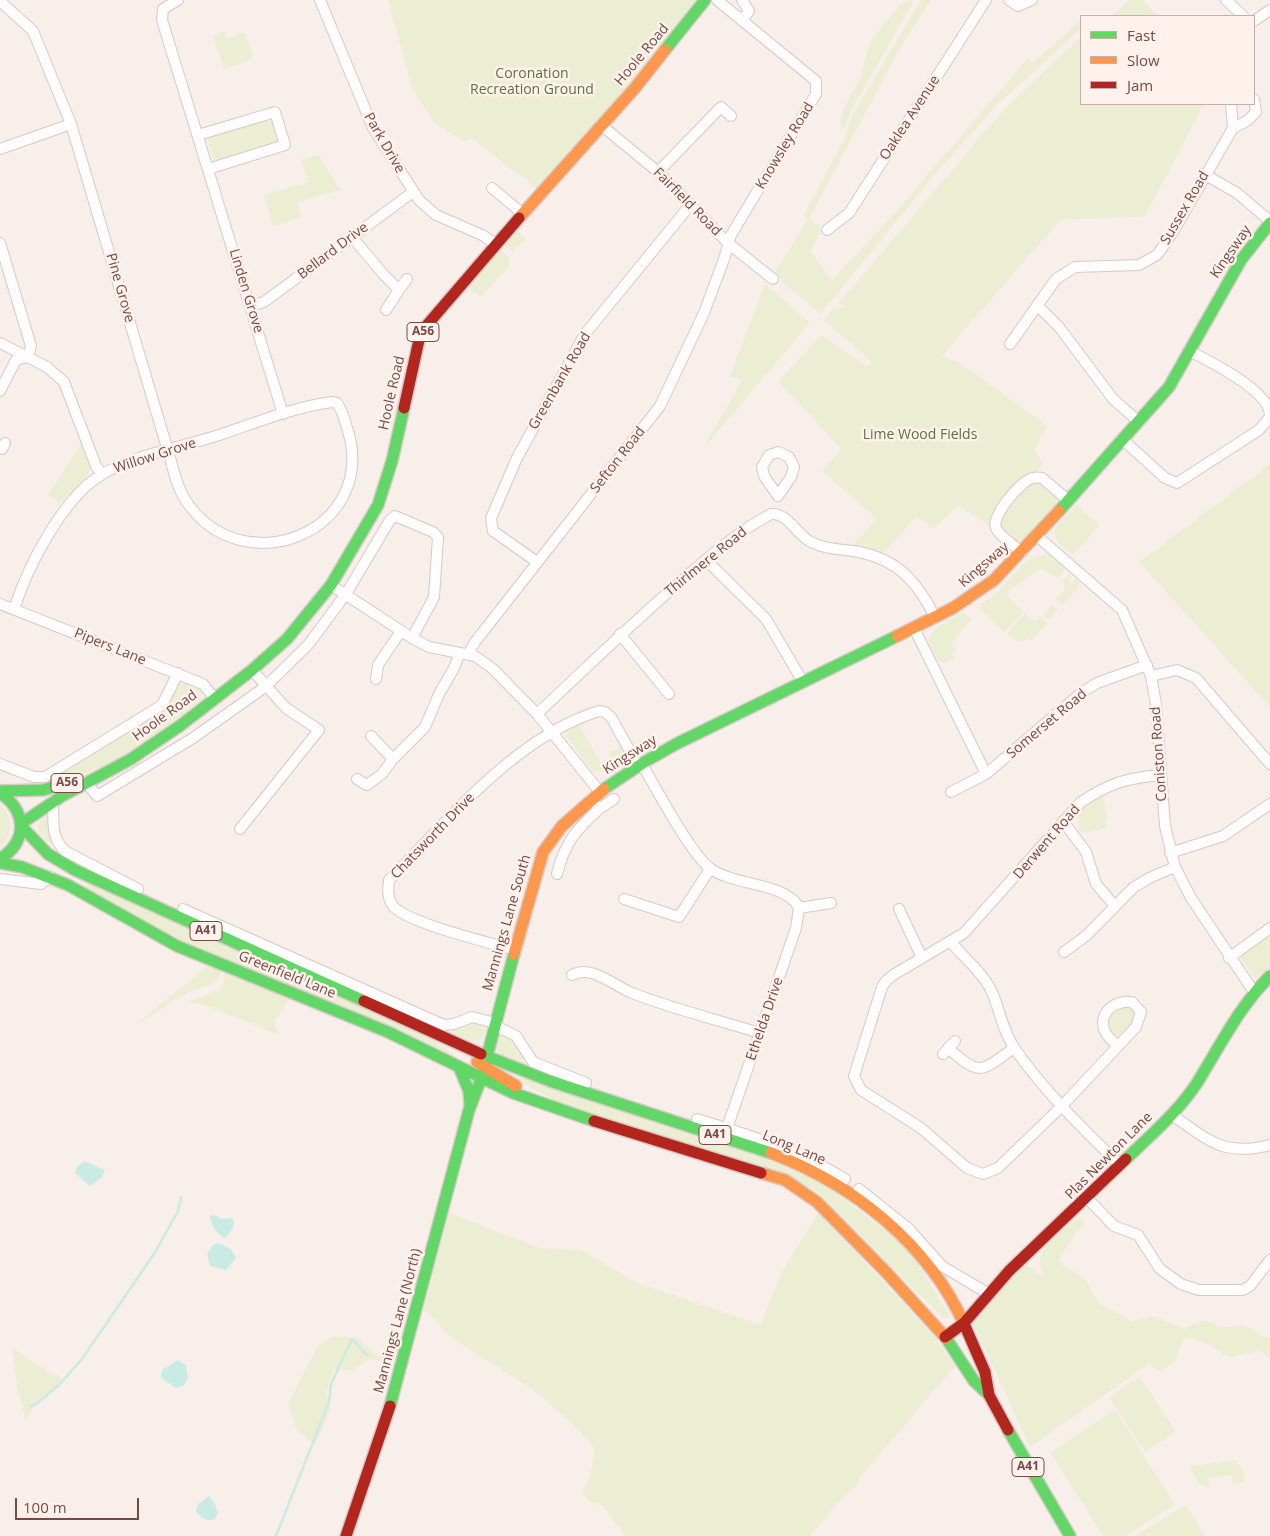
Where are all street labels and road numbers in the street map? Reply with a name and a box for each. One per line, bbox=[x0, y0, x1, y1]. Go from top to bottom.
street label: Hoole Road bbox=[611, 21, 673, 89]
street label: Oaklea Avenue bbox=[876, 73, 944, 163]
street label: Knowsley Road bbox=[752, 99, 818, 193]
street label: Park Drive bbox=[360, 110, 408, 176]
street label: Fairfield Road bbox=[649, 164, 725, 240]
street label: Sussex Road bbox=[1157, 168, 1213, 248]
street label: Bellard Drive bbox=[294, 219, 372, 283]
street label: Kingsway bbox=[1207, 222, 1255, 282]
street label: Linden Grove bbox=[225, 247, 267, 335]
street label: Pine Grove bbox=[102, 251, 138, 325]
road number: A56 bbox=[407, 322, 439, 342]
street label: Greenbank Road bbox=[525, 329, 595, 433]
street label: Hoole Road bbox=[375, 354, 409, 432]
street label: Sefton Road bbox=[587, 424, 649, 496]
street label: Willow Grove bbox=[112, 435, 198, 477]
street label: Thirlmere Road bbox=[662, 524, 750, 600]
street label: Kingsway bbox=[956, 539, 1012, 591]
street label: Pipers Lane bbox=[72, 625, 148, 669]
street label: Somerset Road bbox=[1004, 686, 1090, 762]
street label: Hoole Road bbox=[129, 687, 201, 745]
street label: Coniston Road bbox=[1147, 706, 1171, 802]
street label: Kingsway bbox=[600, 732, 660, 778]
road number: A56 bbox=[51, 774, 83, 792]
street label: Chatsworth Drive bbox=[388, 789, 478, 883]
street label: Derwent Road bbox=[1010, 801, 1084, 883]
street label: Mannings Lane South bbox=[479, 853, 535, 993]
road number: A41 bbox=[190, 921, 222, 940]
street label: Greenfield Lane bbox=[236, 948, 338, 1002]
street label: Ethelda Drive bbox=[743, 975, 787, 1063]
street label: Plas Newton Lane bbox=[1062, 1109, 1156, 1203]
road number: A41 bbox=[699, 1126, 731, 1144]
street label: Long Lane bbox=[760, 1127, 828, 1169]
street label: Mannings Lane (North) bbox=[371, 1247, 425, 1395]
road number: A41 bbox=[1012, 1458, 1044, 1476]

